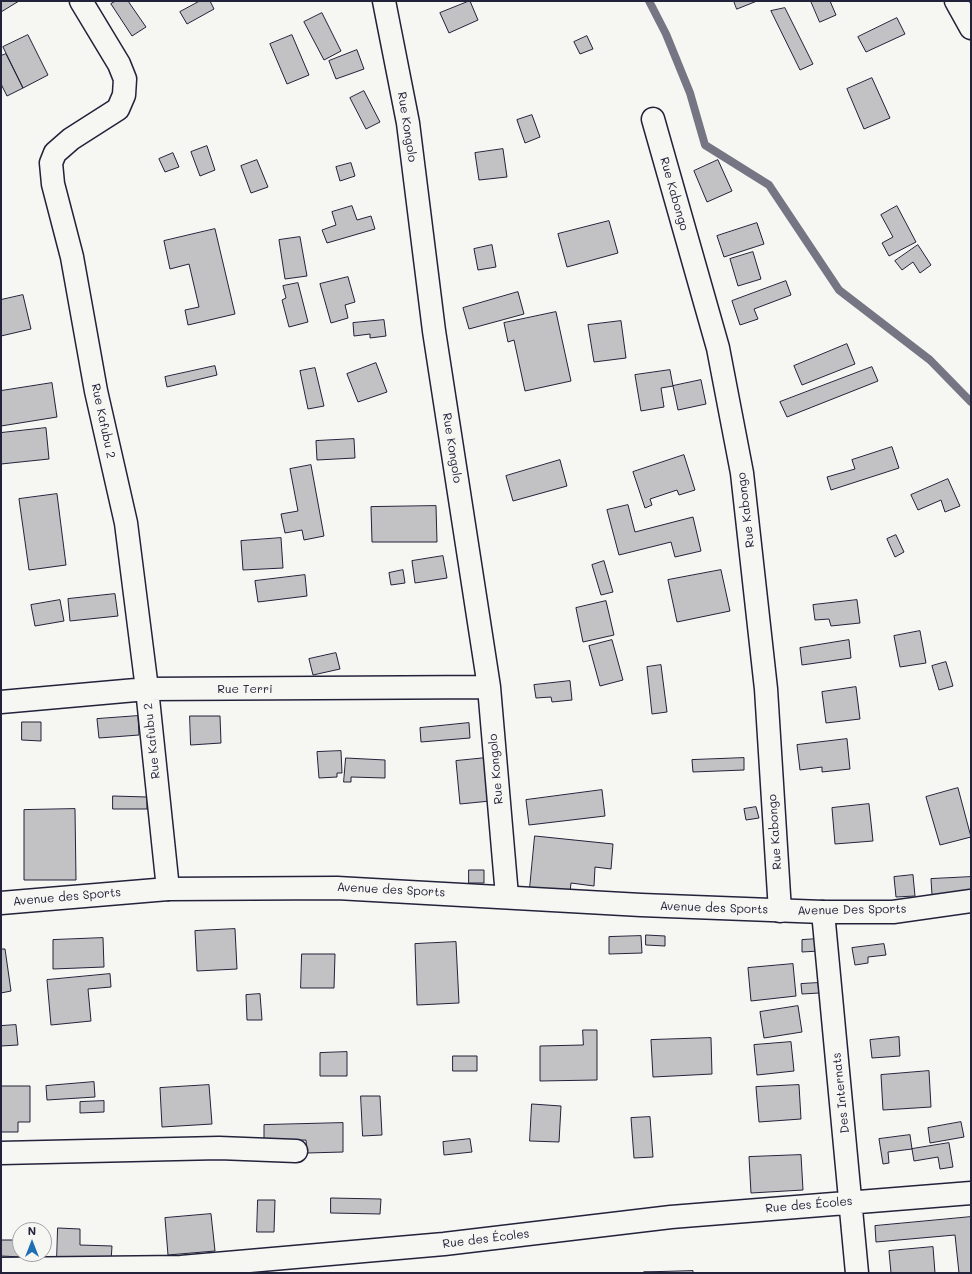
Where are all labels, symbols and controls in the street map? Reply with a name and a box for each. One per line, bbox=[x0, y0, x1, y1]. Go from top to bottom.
street label: Rue Kongolo bbox=[394, 91, 420, 163]
street label: Rue Kabongo bbox=[657, 156, 691, 232]
street label: Rue Kafubu 2 bbox=[88, 382, 118, 460]
street label: Rue Kongolo bbox=[439, 412, 465, 484]
street label: Rue Kabongo bbox=[734, 472, 758, 548]
street label: Rue Terri bbox=[217, 682, 273, 696]
street label: Rue Kafubu 2 bbox=[141, 702, 163, 780]
street label: Rue Kongolo bbox=[486, 733, 506, 805]
street label: Rue Kabongo bbox=[765, 794, 785, 870]
street label: Avenue des Sports bbox=[336, 880, 446, 900]
street label: Avenue des Sports bbox=[12, 885, 122, 909]
street label: Avenue des Sports bbox=[660, 899, 768, 917]
street label: Avenue Des Sports bbox=[797, 902, 907, 918]
street label: Des Internats bbox=[830, 1052, 852, 1134]
street label: Rue des Écoles bbox=[765, 1194, 853, 1216]
north arrow bbox=[12, 1222, 52, 1262]
text: N bbox=[28, 1223, 36, 1238]
street label: Rue des Écoles bbox=[442, 1227, 530, 1251]

